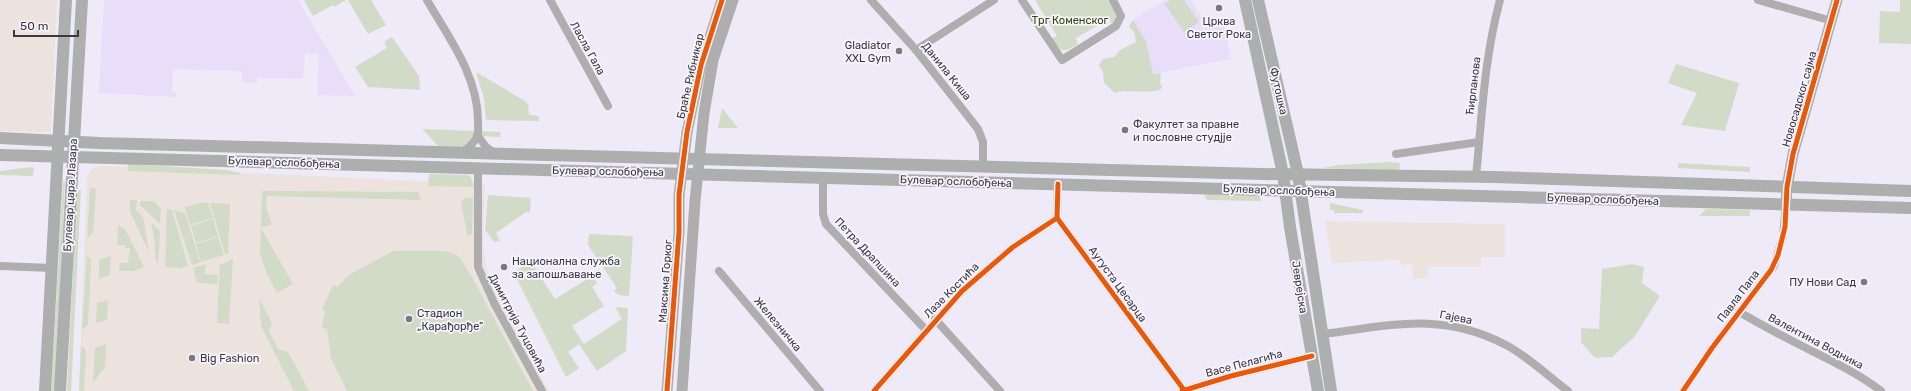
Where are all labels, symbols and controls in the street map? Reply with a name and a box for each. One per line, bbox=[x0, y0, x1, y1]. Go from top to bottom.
marker: Црква Светог Рока bbox=[1214, 3, 1224, 13]
scale bar bbox=[14, 12, 78, 38]
park label: Трг Коменског bbox=[1032, 14, 1109, 27]
place label: Црква Светог Рока bbox=[1187, 15, 1251, 41]
text: 50 m bbox=[20, 19, 48, 33]
street label: Ласла Гала bbox=[567, 19, 608, 77]
street label: Браће Рибникар bbox=[674, 32, 707, 120]
place label: Gladiator XXL Gym bbox=[845, 39, 892, 65]
street label: Данила Киша bbox=[919, 40, 974, 103]
marker: Gladiator XXL Gym bbox=[894, 46, 904, 56]
street label: Новосадског сајма bbox=[1780, 50, 1819, 149]
street label: Ћирпанова bbox=[1463, 56, 1484, 116]
street label: Футошка bbox=[1267, 66, 1290, 116]
place label: Факултет за правне и пословне студјје bbox=[1133, 118, 1239, 144]
marker: Факултет за правне и пословне студјје bbox=[1120, 125, 1130, 135]
street label: Булевар цара Лазара bbox=[61, 138, 80, 252]
street label: Булевар ослобођења bbox=[228, 154, 340, 171]
street label: Булевар ослобођења bbox=[552, 164, 664, 179]
street label: Булевар ослобођења bbox=[900, 173, 1012, 190]
street label: Булевар ослобођења bbox=[1223, 182, 1335, 199]
street label: Булевар ослобођења bbox=[1547, 191, 1659, 208]
street label: Петра Драпшина bbox=[832, 215, 903, 290]
street label: Максима Горког bbox=[656, 239, 675, 323]
street label: Аугуста Цесарца bbox=[1086, 244, 1149, 325]
place label: Национална служба за запошљавање bbox=[512, 255, 620, 281]
street label: Лазе Костића bbox=[921, 260, 982, 321]
street label: Јеврејска bbox=[1289, 260, 1310, 314]
marker: Национална служба за запошљавање bbox=[499, 262, 509, 272]
street label: Павла Папа bbox=[1715, 268, 1762, 325]
street label: Димитрија Туцовића bbox=[486, 271, 549, 375]
place label: ПУ Нови Сад bbox=[1789, 276, 1856, 289]
marker: ПУ Нови Сад bbox=[1859, 277, 1869, 287]
street label: Железничка bbox=[751, 295, 804, 354]
place label: Стадион „Карађорђе” bbox=[417, 307, 483, 333]
street label: Гајева bbox=[1438, 308, 1473, 327]
street label: Валентина Водника bbox=[1766, 311, 1866, 372]
marker: Стадион „Карађорђе” bbox=[404, 314, 414, 324]
street label: Васе Пелагића bbox=[1204, 347, 1284, 380]
place label: Big Fashion bbox=[200, 352, 259, 365]
marker: Big Fashion bbox=[187, 353, 197, 363]

